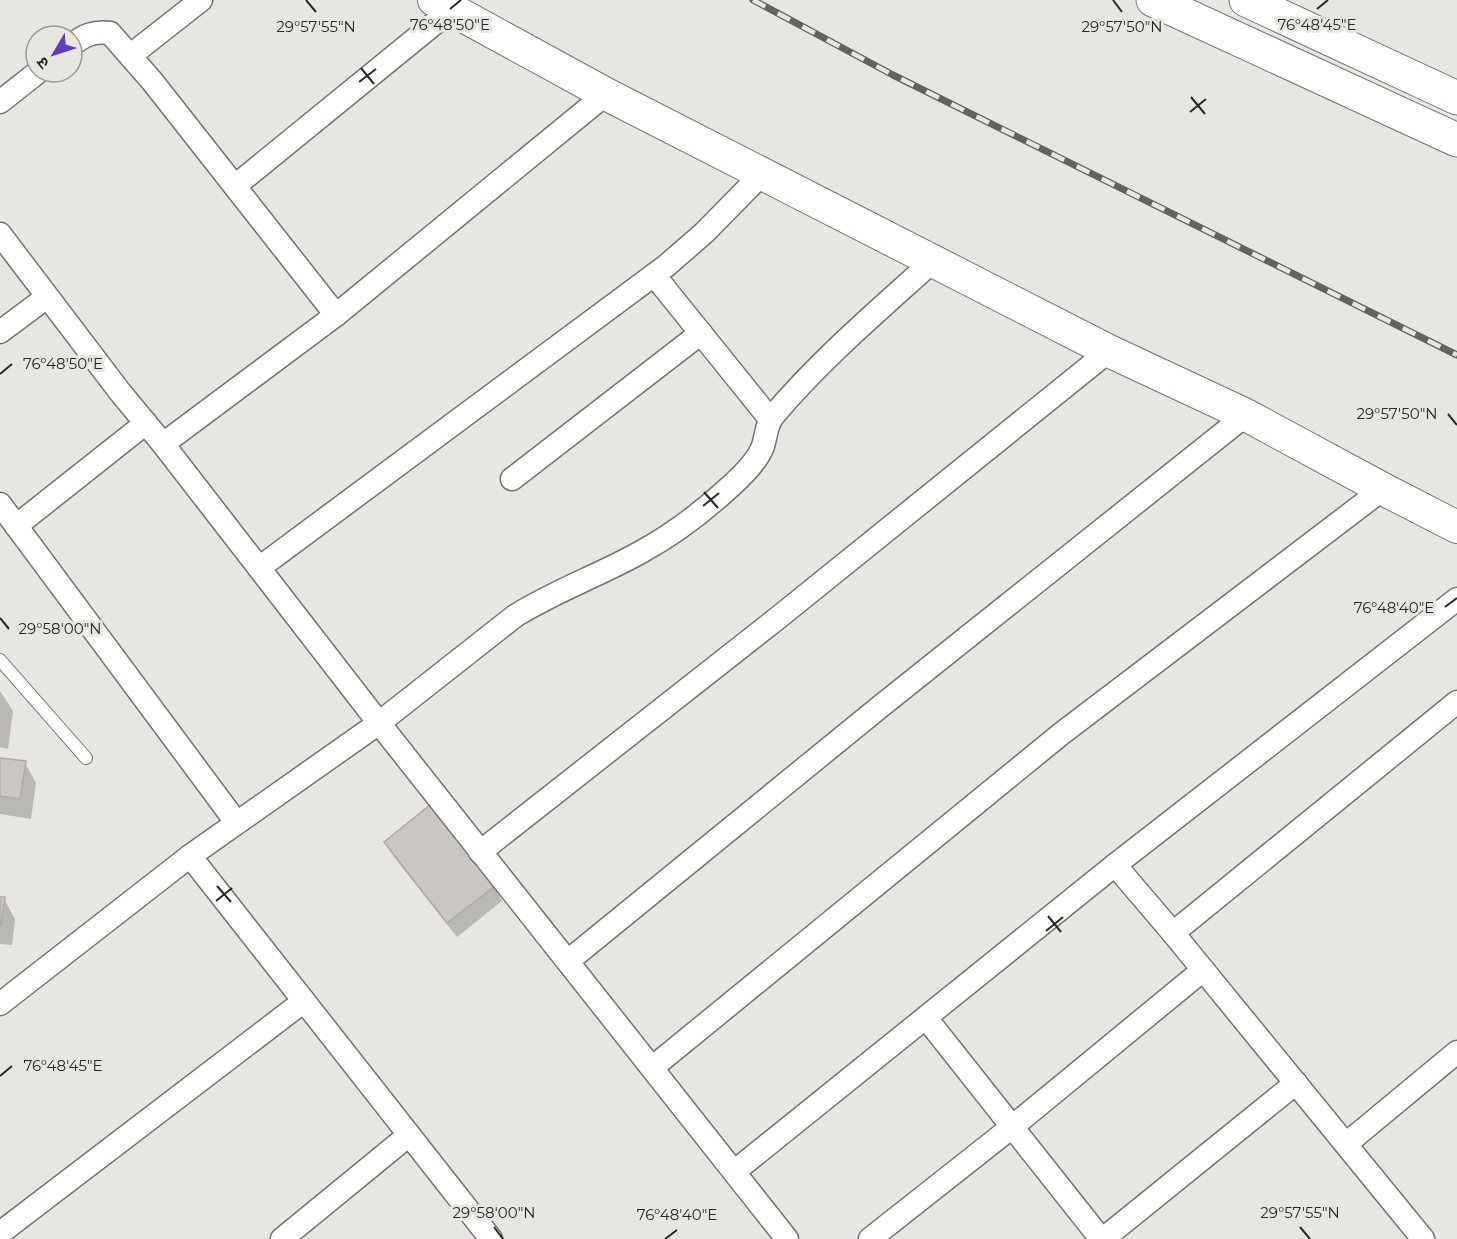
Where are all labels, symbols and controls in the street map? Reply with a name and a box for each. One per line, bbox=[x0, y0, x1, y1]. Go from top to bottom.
text: 76°48'50"E bbox=[410, 15, 490, 34]
text: 76°48'45"E bbox=[1277, 15, 1357, 34]
text: 29°57'55"N bbox=[276, 17, 356, 36]
text: 29°57'50"N bbox=[1081, 17, 1163, 36]
north arrow bbox=[24, 24, 84, 84]
text: उ bbox=[32, 53, 53, 73]
text: 76°48'50"E bbox=[23, 354, 103, 373]
text: 29°57'50"N bbox=[1356, 404, 1438, 423]
text: 76°48'40"E bbox=[1354, 598, 1434, 617]
text: 29°58'00"N bbox=[18, 619, 102, 638]
text: 76°48'45"E bbox=[23, 1056, 103, 1075]
text: 29°58'00"N bbox=[452, 1203, 536, 1222]
text: 29°57'55"N bbox=[1260, 1203, 1340, 1222]
text: 76°48'40"E bbox=[637, 1205, 717, 1224]

